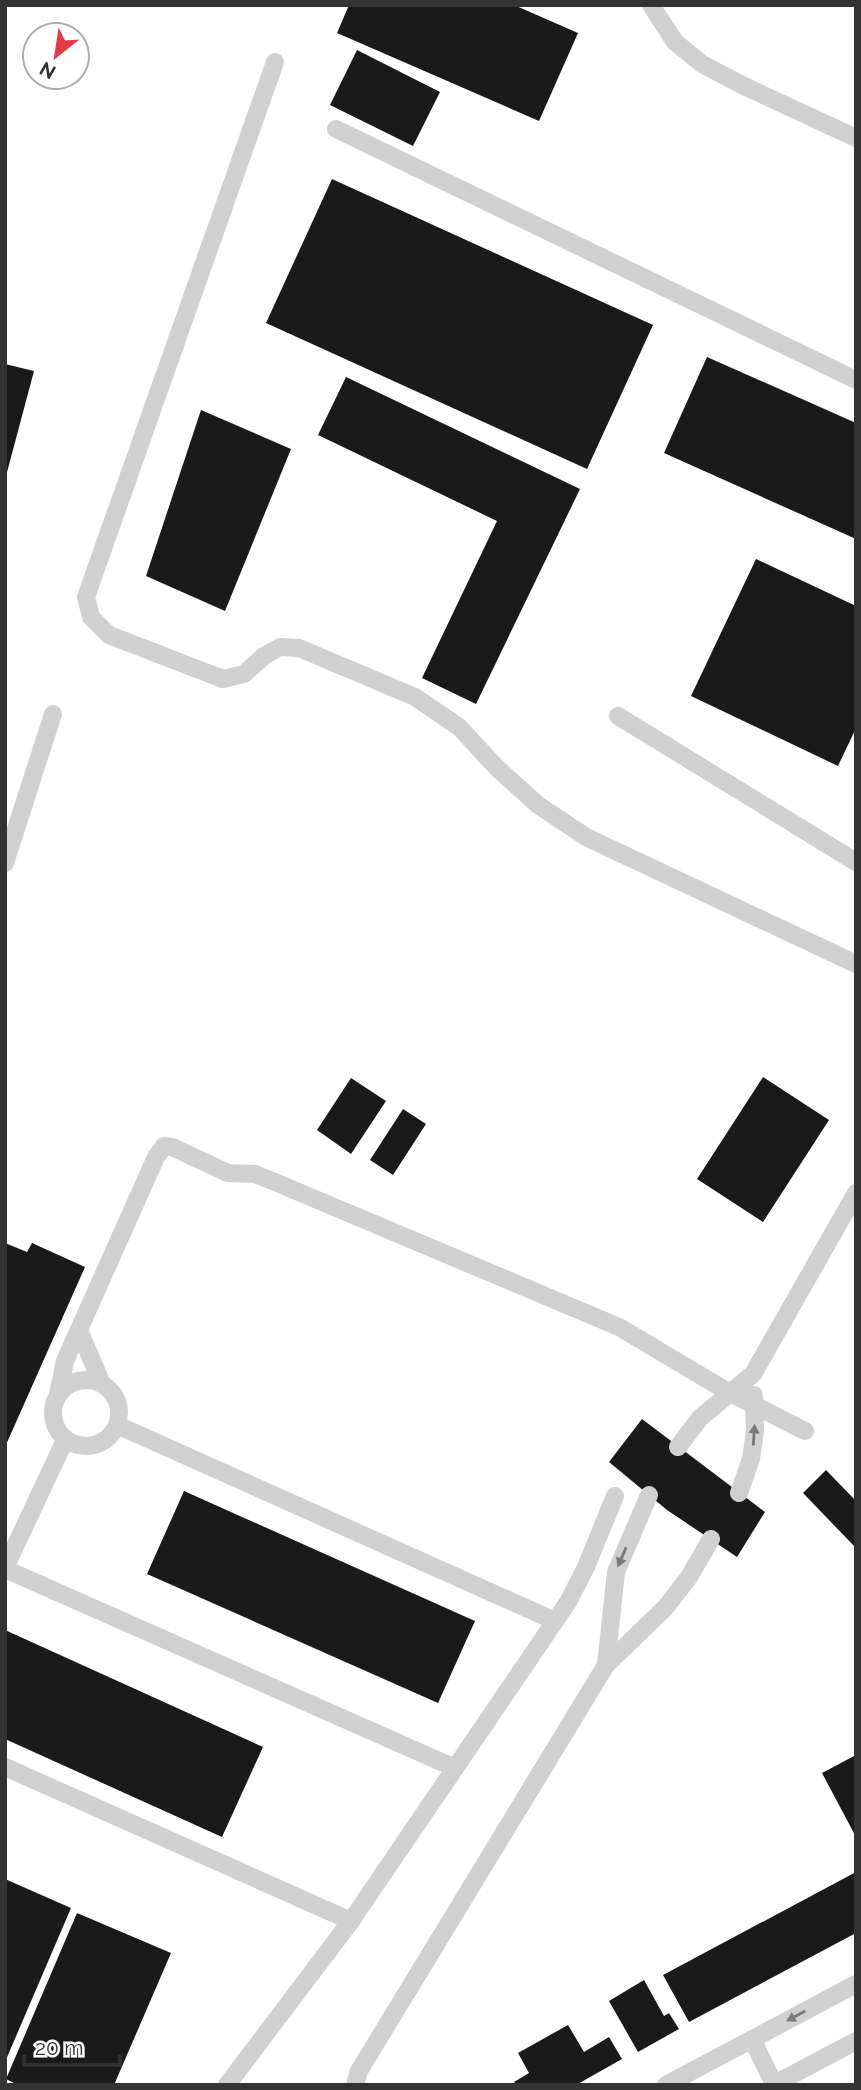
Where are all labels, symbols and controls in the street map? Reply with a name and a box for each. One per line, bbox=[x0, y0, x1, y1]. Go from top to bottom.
north arrow bbox=[21, 21, 91, 91]
text: N bbox=[36, 58, 59, 84]
one-way arrow bbox=[749, 1424, 760, 1446]
one-way arrow bbox=[616, 1547, 627, 1568]
one-way arrow bbox=[785, 2009, 805, 2021]
scale bar bbox=[24, 2024, 121, 2068]
text: 20 m bbox=[35, 2035, 83, 2060]

